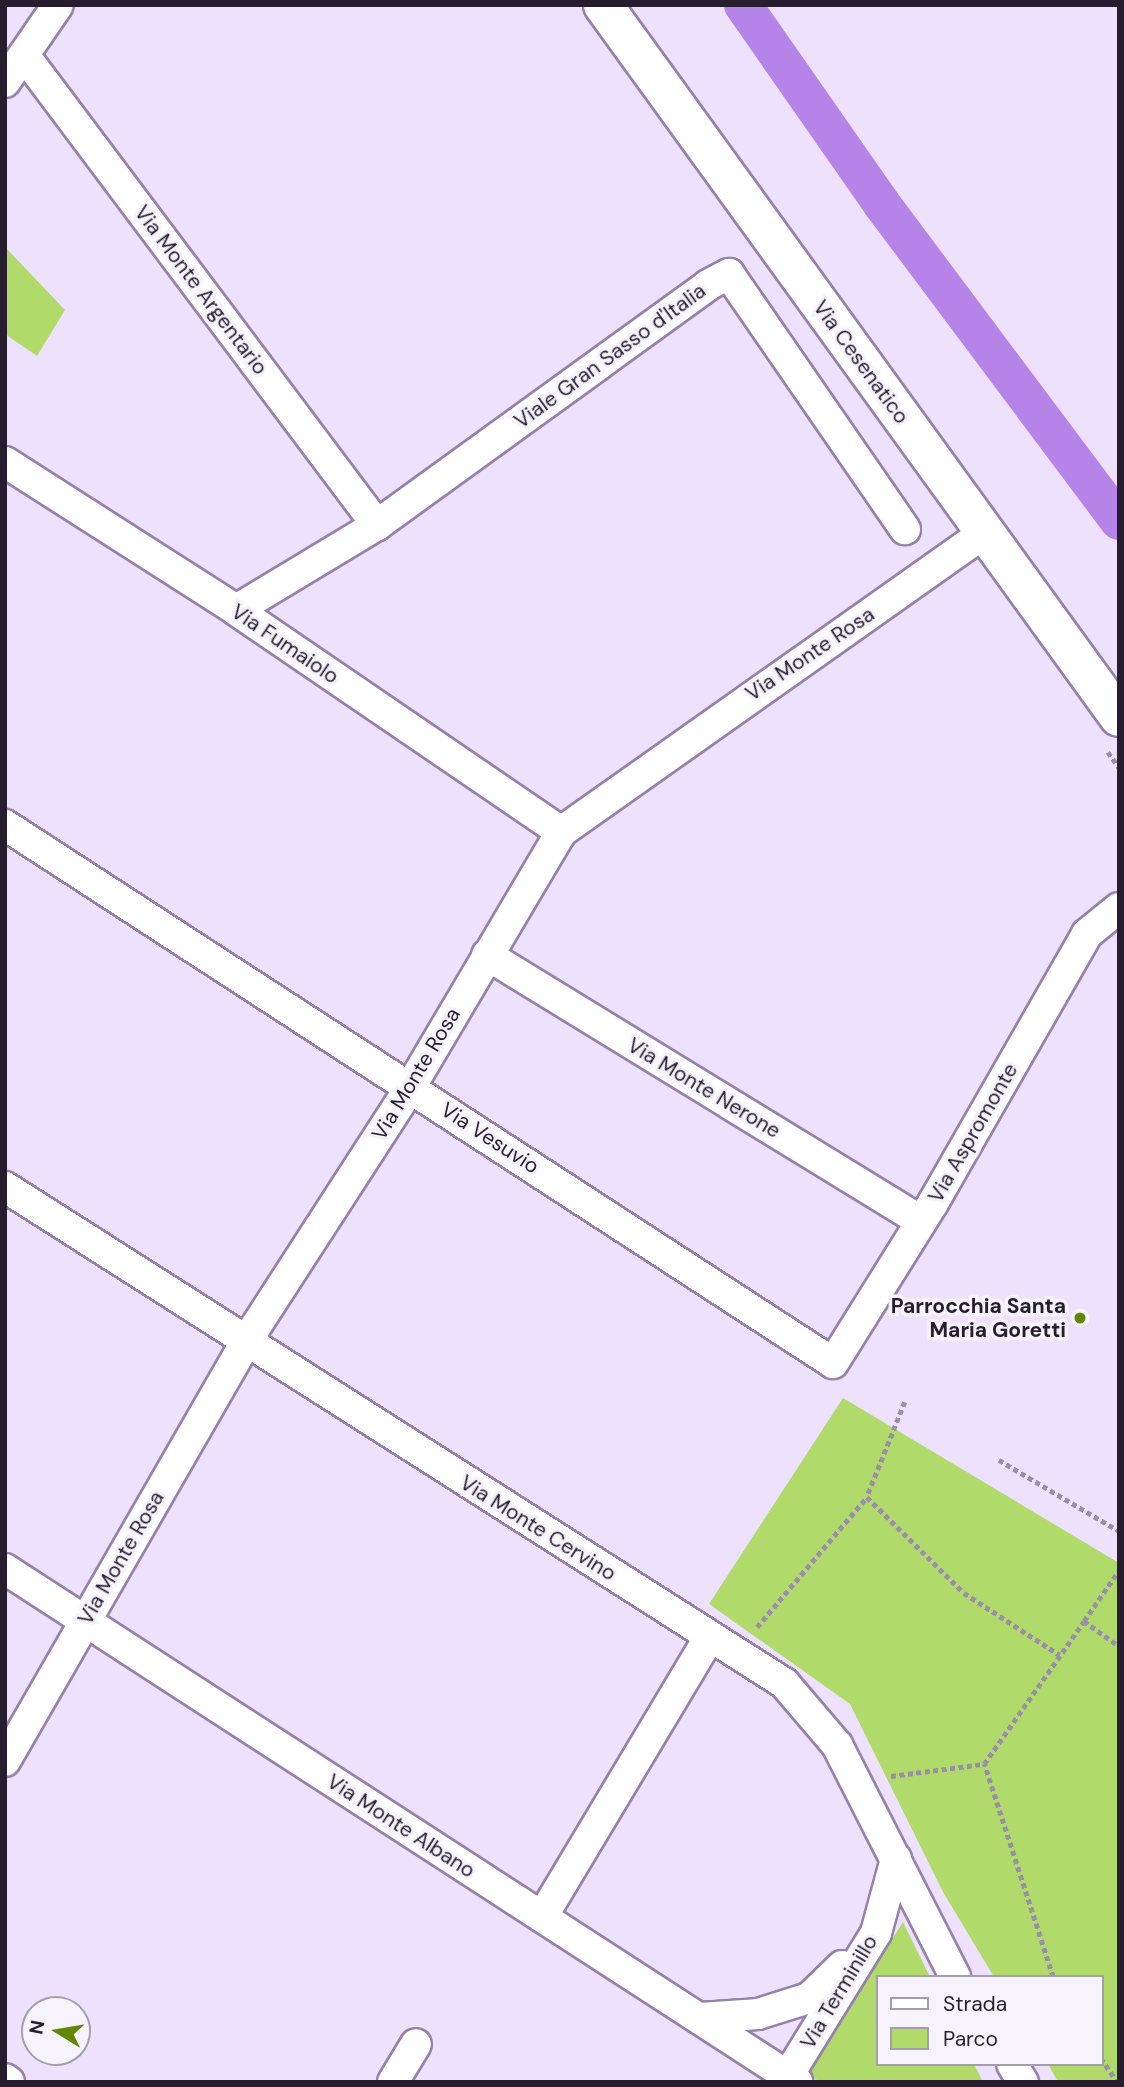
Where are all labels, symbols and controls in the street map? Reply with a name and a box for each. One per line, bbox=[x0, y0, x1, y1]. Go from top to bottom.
street label: Via Monte Argentario bbox=[129, 200, 273, 380]
street label: Viale Gran Sasso d'Italia bbox=[509, 278, 711, 434]
street label: Via Cesenatico bbox=[808, 295, 914, 429]
street label: Via Fumaiolo bbox=[226, 599, 344, 689]
street label: Via Monte Rosa bbox=[741, 602, 879, 706]
street label: Via Monte Rosa bbox=[367, 1003, 465, 1145]
street label: Via Monte Nerone bbox=[623, 1032, 785, 1144]
street label: Via Aspromonte bbox=[923, 1059, 1023, 1207]
street label: Via Vesuvio bbox=[436, 1097, 544, 1179]
place label: Parrocchia Santa Maria Goretti bbox=[891, 1293, 1066, 1343]
marker: Parrocchia Santa Maria Goretti bbox=[1072, 1310, 1088, 1326]
street label: Via Monte Cervino bbox=[455, 1470, 621, 1586]
street label: Via Monte Rosa bbox=[73, 1487, 169, 1629]
street label: Via Monte Albano bbox=[322, 1769, 480, 1883]
street label: Via Terminillo bbox=[795, 1931, 883, 2053]
legend bbox=[876, 1975, 1103, 2066]
text: Strada bbox=[943, 1990, 1007, 2018]
north arrow bbox=[21, 1996, 91, 2066]
text: N bbox=[23, 2018, 50, 2036]
text: Parco bbox=[943, 2025, 998, 2053]

